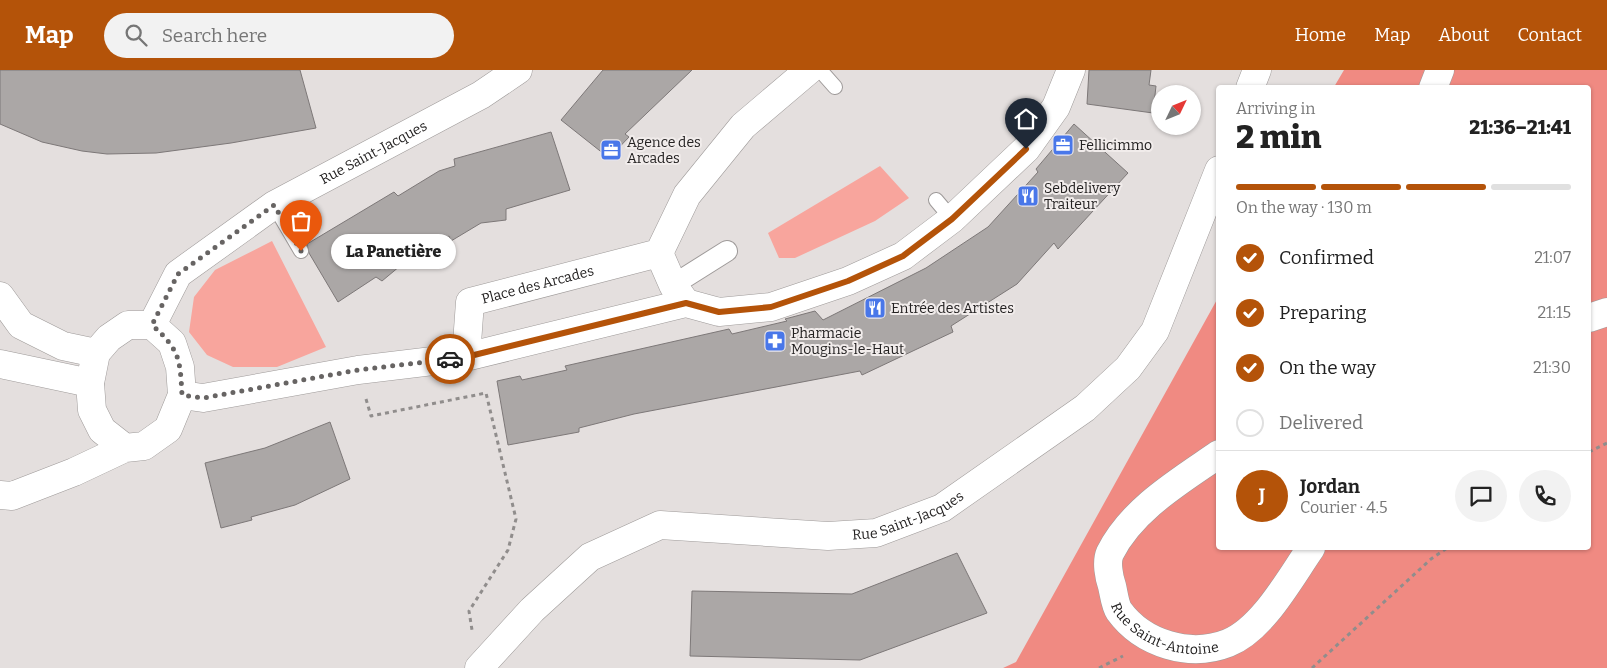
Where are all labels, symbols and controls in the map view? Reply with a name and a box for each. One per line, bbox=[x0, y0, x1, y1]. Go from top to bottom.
search box bbox=[104, 13, 454, 58]
text: Map bbox=[25, 21, 74, 49]
icon: search bbox=[122, 21, 150, 49]
text: Search here bbox=[162, 24, 267, 47]
text: Home bbox=[1295, 24, 1346, 46]
text: Map bbox=[1374, 24, 1410, 46]
text: About bbox=[1438, 24, 1489, 46]
text: Contact bbox=[1517, 24, 1582, 46]
north arrow bbox=[1151, 85, 1201, 135]
map controls bbox=[1151, 85, 1201, 135]
pin bbox=[1005, 98, 1047, 149]
text: Arriving in bbox=[1236, 99, 1315, 118]
icon: home bbox=[1012, 105, 1040, 133]
text: 21:36–21:41 bbox=[1469, 116, 1571, 139]
street label: Rue Saint-Jacques bbox=[317, 117, 430, 188]
text: 2 min bbox=[1236, 118, 1322, 156]
office icon: Fellicimmo bbox=[1051, 133, 1075, 157]
place label: Agence des Arcades bbox=[627, 134, 701, 167]
place label: Fellicimmo bbox=[1079, 137, 1152, 154]
office icon: Agence des Arcades bbox=[599, 138, 623, 162]
place label: Sebdelivery Traiteur bbox=[1044, 180, 1121, 213]
restaurant icon: Sebdelivery Traiteur bbox=[1016, 184, 1040, 208]
text: On the way · 130 m bbox=[1236, 198, 1372, 217]
pin bbox=[280, 200, 322, 251]
icon: bag bbox=[287, 207, 315, 235]
callout: La Panetière bbox=[331, 234, 456, 268]
text: La Panetière bbox=[346, 242, 441, 261]
icon: check bbox=[1236, 244, 1264, 272]
text: Confirmed bbox=[1279, 246, 1374, 269]
text: 21:07 bbox=[1534, 248, 1571, 267]
street label: Place des Arcades bbox=[480, 262, 596, 308]
restaurant icon: Entrée des Artistes bbox=[863, 296, 887, 320]
icon: check bbox=[1236, 299, 1264, 327]
place label: Entrée des Artistes bbox=[891, 300, 1014, 317]
text: Preparing bbox=[1279, 301, 1367, 324]
text: 21:15 bbox=[1537, 303, 1571, 322]
place label: Pharmacie Mougins-le-Haut bbox=[791, 325, 904, 358]
pharmacy icon: Pharmacie Mougins-le-Haut bbox=[763, 329, 787, 353]
courier bbox=[425, 334, 475, 384]
icon: car bbox=[436, 345, 464, 373]
icon: check bbox=[1236, 354, 1264, 382]
text: On the way bbox=[1279, 356, 1376, 379]
text: 21:30 bbox=[1533, 358, 1571, 377]
text: Delivered bbox=[1279, 411, 1363, 434]
button: chat bbox=[1455, 470, 1507, 522]
button: phone bbox=[1519, 470, 1571, 522]
text: Jordan bbox=[1300, 475, 1360, 498]
text: J bbox=[1259, 484, 1265, 507]
street label: Rue Saint-Jacques bbox=[852, 488, 967, 543]
text: Courier · 4.5 bbox=[1300, 498, 1388, 517]
street label: Rue Saint-Antoine bbox=[1107, 600, 1220, 658]

